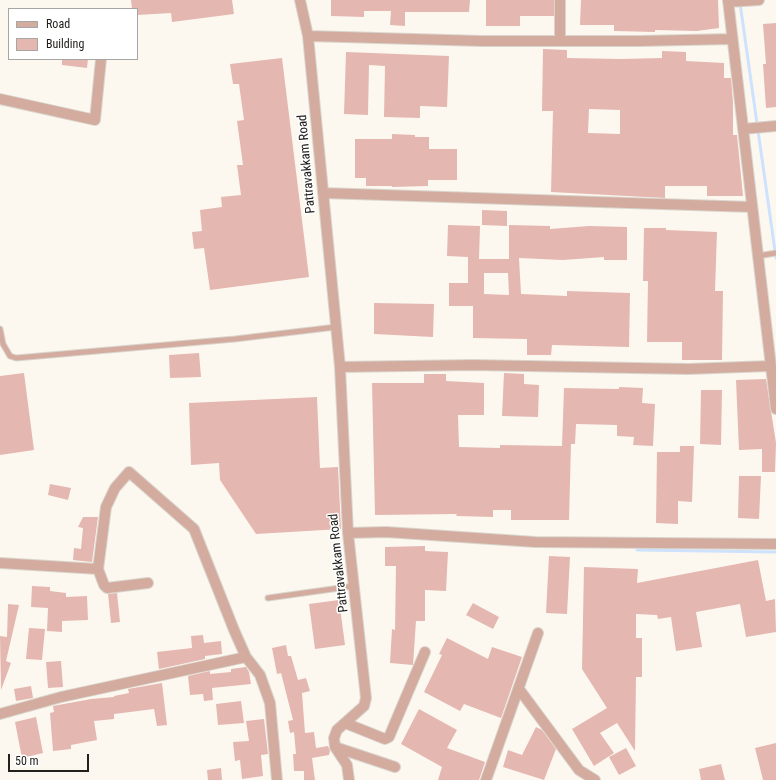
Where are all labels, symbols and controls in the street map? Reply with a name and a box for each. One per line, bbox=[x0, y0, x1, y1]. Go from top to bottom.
legend bbox=[8, 8, 138, 60]
text: Road bbox=[46, 17, 70, 31]
text: Building bbox=[46, 37, 84, 51]
street label: Pattravakkam Road bbox=[295, 114, 319, 214]
street label: Pattravakkam Road bbox=[326, 513, 352, 613]
scale bar bbox=[10, 746, 91, 772]
text: 50 m bbox=[15, 754, 39, 768]

